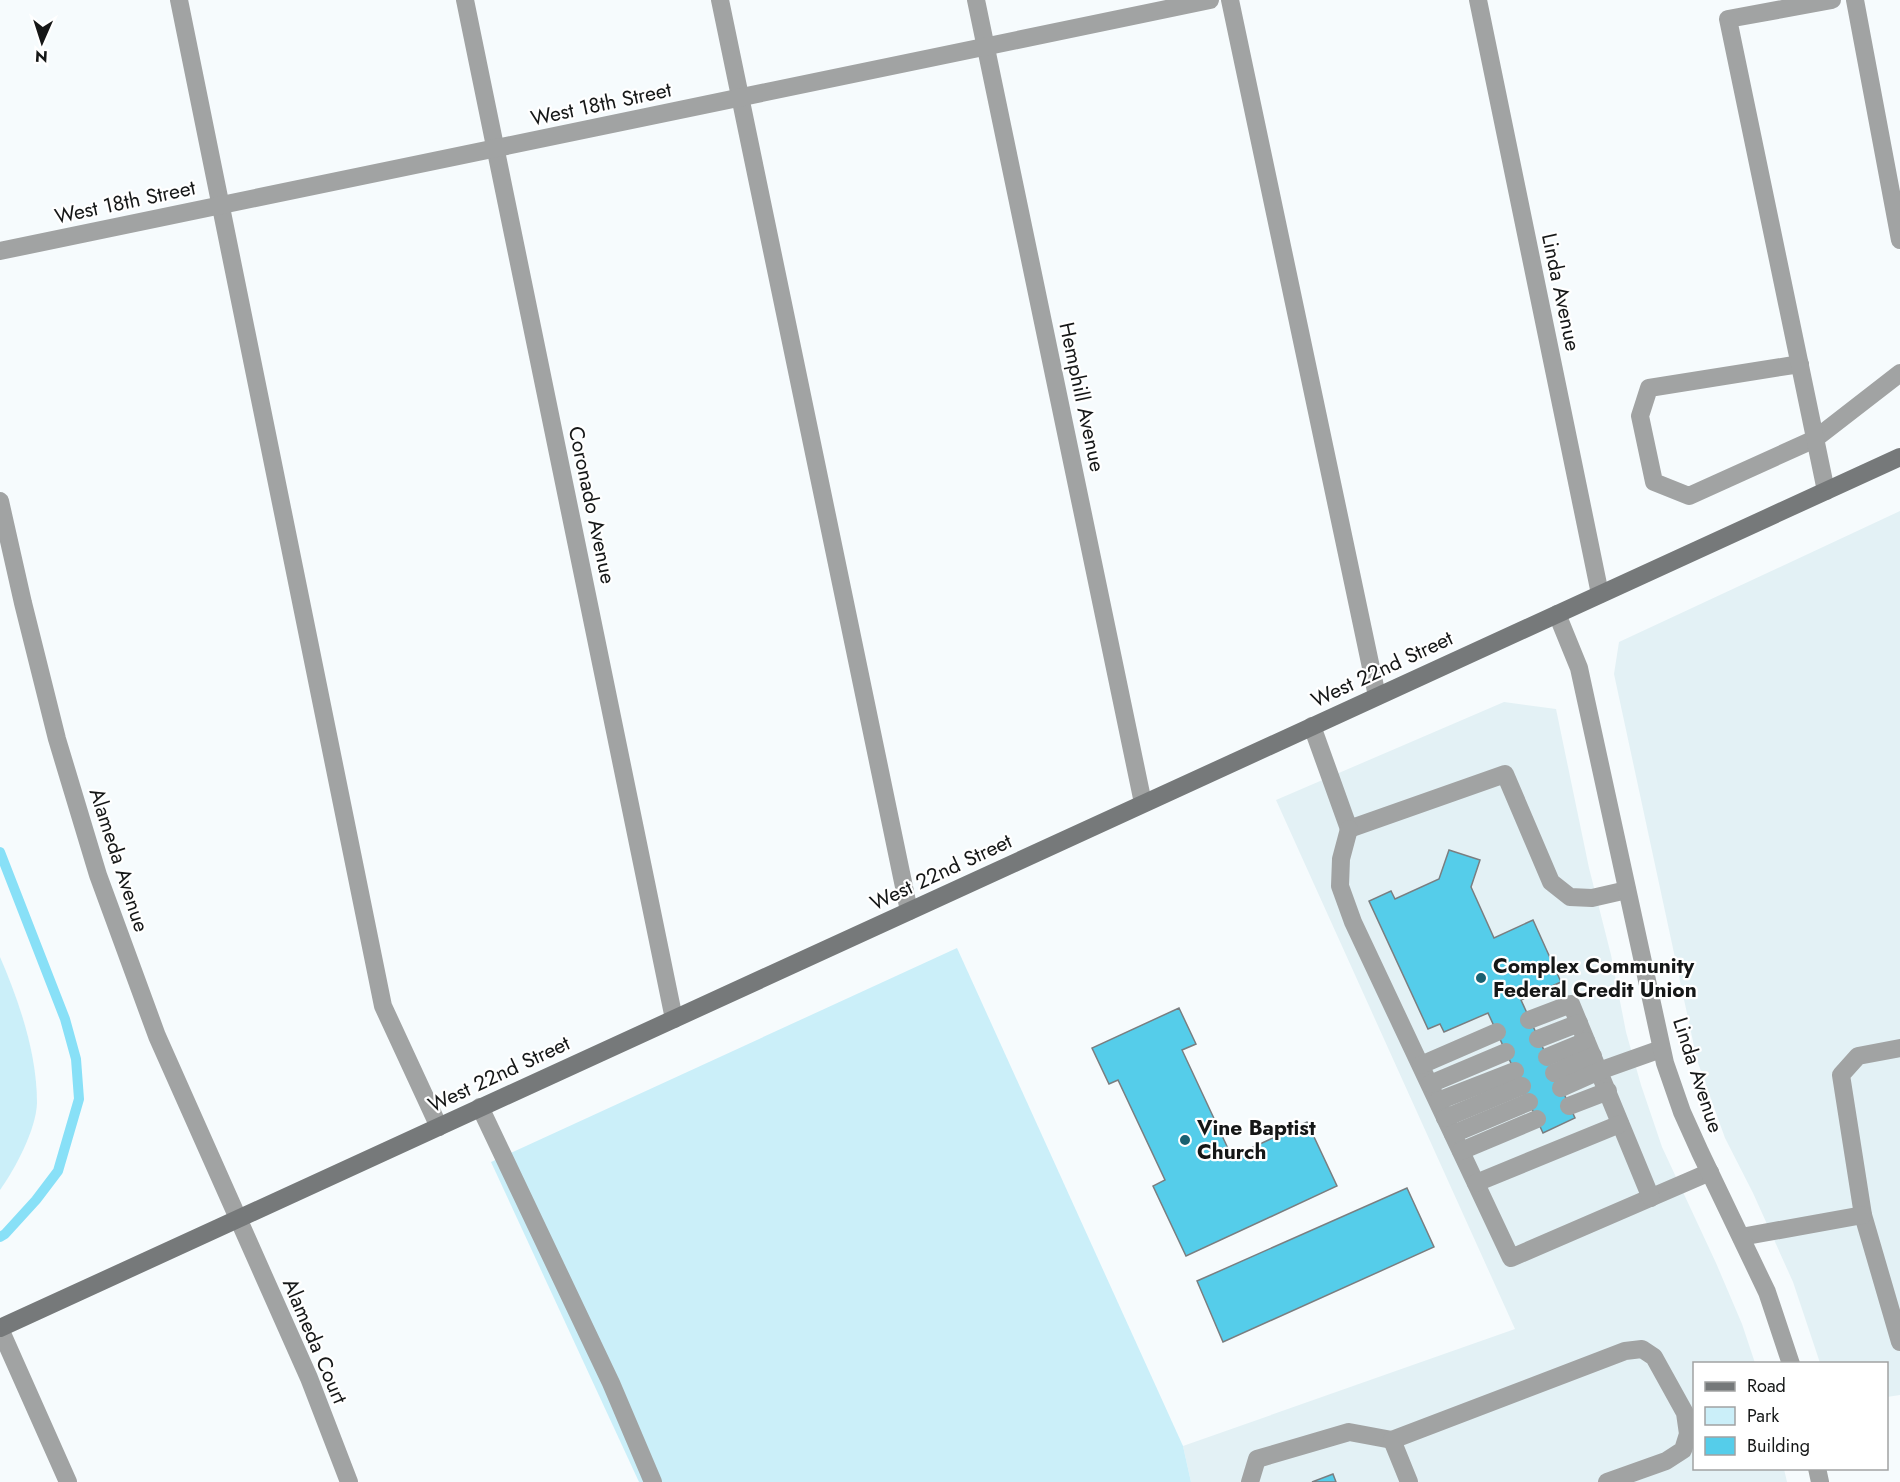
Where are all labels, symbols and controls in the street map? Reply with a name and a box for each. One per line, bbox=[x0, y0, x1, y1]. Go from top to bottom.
north arrow bbox=[12, 12, 72, 72]
text: N bbox=[34, 45, 48, 68]
street label: West 18th Street bbox=[528, 74, 674, 134]
street label: West 18th Street bbox=[52, 172, 198, 232]
street label: Linda Avenue bbox=[1534, 230, 1588, 354]
street label: Hemphill Avenue bbox=[1052, 320, 1113, 475]
street label: Coronado Avenue bbox=[561, 423, 623, 587]
street label: West 22nd Street bbox=[1306, 623, 1458, 715]
street label: Alameda Avenue bbox=[82, 784, 156, 936]
street label: West 22nd Street bbox=[865, 826, 1017, 918]
place label: Complex Community Federal Credit Union bbox=[1493, 951, 1697, 1005]
marker: Complex Community Federal Credit Union bbox=[1474, 971, 1488, 985]
street label: Linda Avenue bbox=[1665, 1013, 1731, 1137]
street label: West 22nd Street bbox=[423, 1028, 575, 1120]
place label: Vine Baptist Church bbox=[1196, 1113, 1316, 1167]
marker: Vine Baptist Church bbox=[1178, 1133, 1192, 1147]
street label: Alameda Court bbox=[275, 1274, 355, 1408]
legend bbox=[1693, 1362, 1888, 1470]
text: Road bbox=[1747, 1373, 1786, 1399]
text: Park bbox=[1747, 1403, 1779, 1429]
text: Building bbox=[1747, 1433, 1810, 1459]

